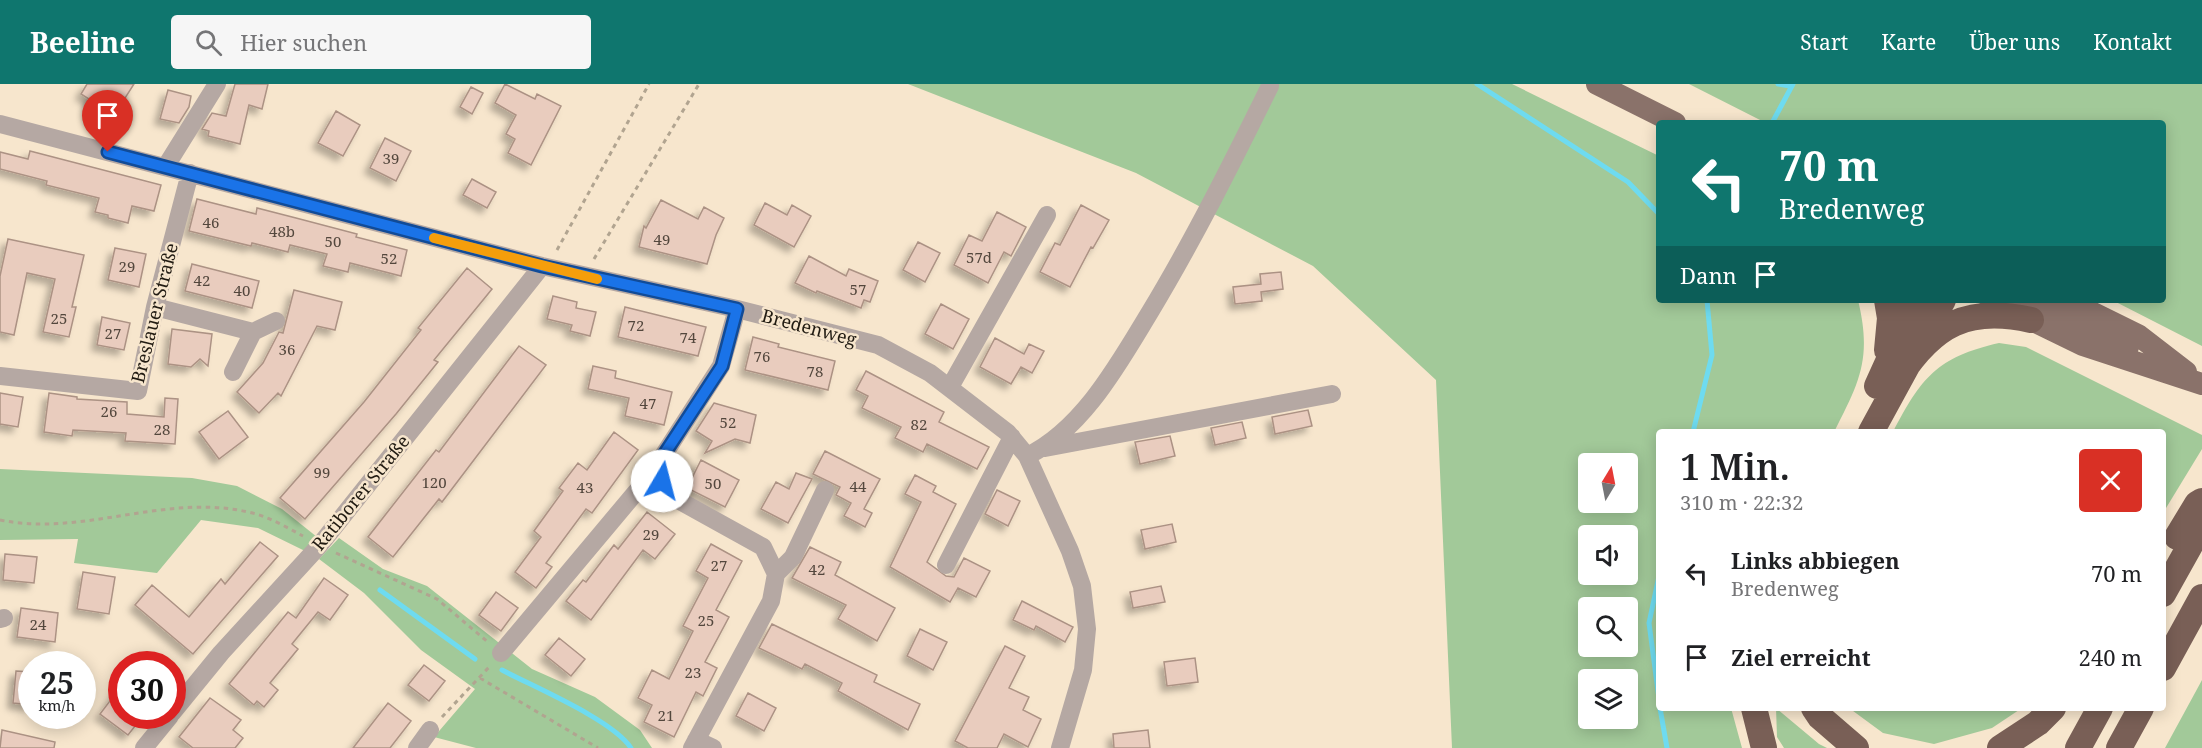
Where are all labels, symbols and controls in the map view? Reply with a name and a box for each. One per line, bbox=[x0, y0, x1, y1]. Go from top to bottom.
search box bbox=[171, 15, 591, 69]
text: Beeline bbox=[30, 23, 135, 61]
icon: search bbox=[192, 26, 225, 59]
text: Hier suchen bbox=[240, 27, 367, 57]
text: Start bbox=[1800, 28, 1848, 56]
text: Karte bbox=[1881, 28, 1936, 56]
text: Über uns bbox=[1969, 28, 2060, 56]
text: Kontakt bbox=[2093, 28, 2172, 56]
pin bbox=[82, 90, 133, 152]
icon: arrive bbox=[91, 99, 124, 132]
text: 70 m bbox=[1779, 136, 1879, 193]
icon: left bbox=[1680, 144, 1758, 222]
house number: 39 bbox=[383, 148, 399, 168]
text: Bredenweg bbox=[1779, 190, 1925, 227]
house number: 46 bbox=[203, 212, 219, 232]
house number: 48b bbox=[269, 221, 295, 241]
house number: 49 bbox=[654, 229, 670, 249]
house number: 50 bbox=[325, 231, 341, 251]
street label: Breslauer Straße bbox=[125, 240, 183, 385]
house number: 57d bbox=[966, 247, 992, 267]
house number: 52 bbox=[381, 248, 397, 268]
house number: 29 bbox=[119, 256, 135, 276]
icon: arrive bbox=[1749, 258, 1782, 291]
text: Dann bbox=[1680, 260, 1737, 290]
house number: 42 bbox=[194, 270, 210, 290]
house number: 57 bbox=[850, 279, 866, 299]
house number: 40 bbox=[234, 280, 250, 300]
street label: Bredenweg bbox=[759, 303, 860, 351]
house number: 25 bbox=[51, 308, 67, 328]
house number: 72 bbox=[628, 315, 644, 335]
house number: 27 bbox=[105, 323, 121, 343]
house number: 74 bbox=[680, 327, 697, 347]
house number: 36 bbox=[279, 339, 295, 359]
house number: 76 bbox=[754, 346, 770, 366]
house number: 78 bbox=[807, 361, 823, 381]
house number: 47 bbox=[640, 393, 656, 413]
house number: 26 bbox=[101, 401, 117, 421]
house number: 52 bbox=[720, 412, 736, 432]
house number: 82 bbox=[911, 414, 927, 434]
house number: 28 bbox=[154, 419, 170, 439]
street label: Ratiborer Straße bbox=[306, 429, 414, 555]
text: 1 Min. bbox=[1680, 442, 1790, 491]
position arrow bbox=[630, 449, 694, 513]
button: close bbox=[2079, 449, 2142, 512]
north arrow bbox=[1578, 453, 1638, 513]
map controls bbox=[1578, 453, 1638, 729]
house number: 99 bbox=[314, 462, 330, 482]
house number: 120 bbox=[421, 472, 447, 492]
house number: 50 bbox=[705, 473, 721, 493]
house number: 44 bbox=[850, 476, 867, 496]
house number: 43 bbox=[577, 477, 593, 497]
text: 310 m · 22:32 bbox=[1680, 489, 1803, 516]
house number: 29 bbox=[643, 524, 659, 544]
button: sound bbox=[1578, 525, 1638, 585]
text: Links abbiegen bbox=[1731, 545, 1900, 575]
house number: 27 bbox=[711, 555, 727, 575]
icon: left bbox=[1680, 557, 1713, 590]
text: 70 m bbox=[2091, 558, 2142, 588]
house number: 42 bbox=[809, 559, 825, 579]
text: Bredenweg bbox=[1731, 575, 1839, 602]
button: search bbox=[1578, 597, 1638, 657]
house number: 25 bbox=[698, 610, 714, 630]
house number: 24 bbox=[30, 614, 47, 634]
icon: arrive bbox=[1680, 641, 1713, 674]
text: Ziel erreicht bbox=[1731, 642, 1871, 672]
text: 240 m bbox=[2079, 642, 2142, 672]
speed limit sign: 30 bbox=[108, 651, 186, 729]
text: 25 bbox=[40, 662, 74, 703]
house number: 23 bbox=[685, 662, 701, 682]
button: layers bbox=[1578, 669, 1638, 729]
text: km/h bbox=[39, 695, 75, 715]
house number: 21 bbox=[658, 705, 674, 725]

